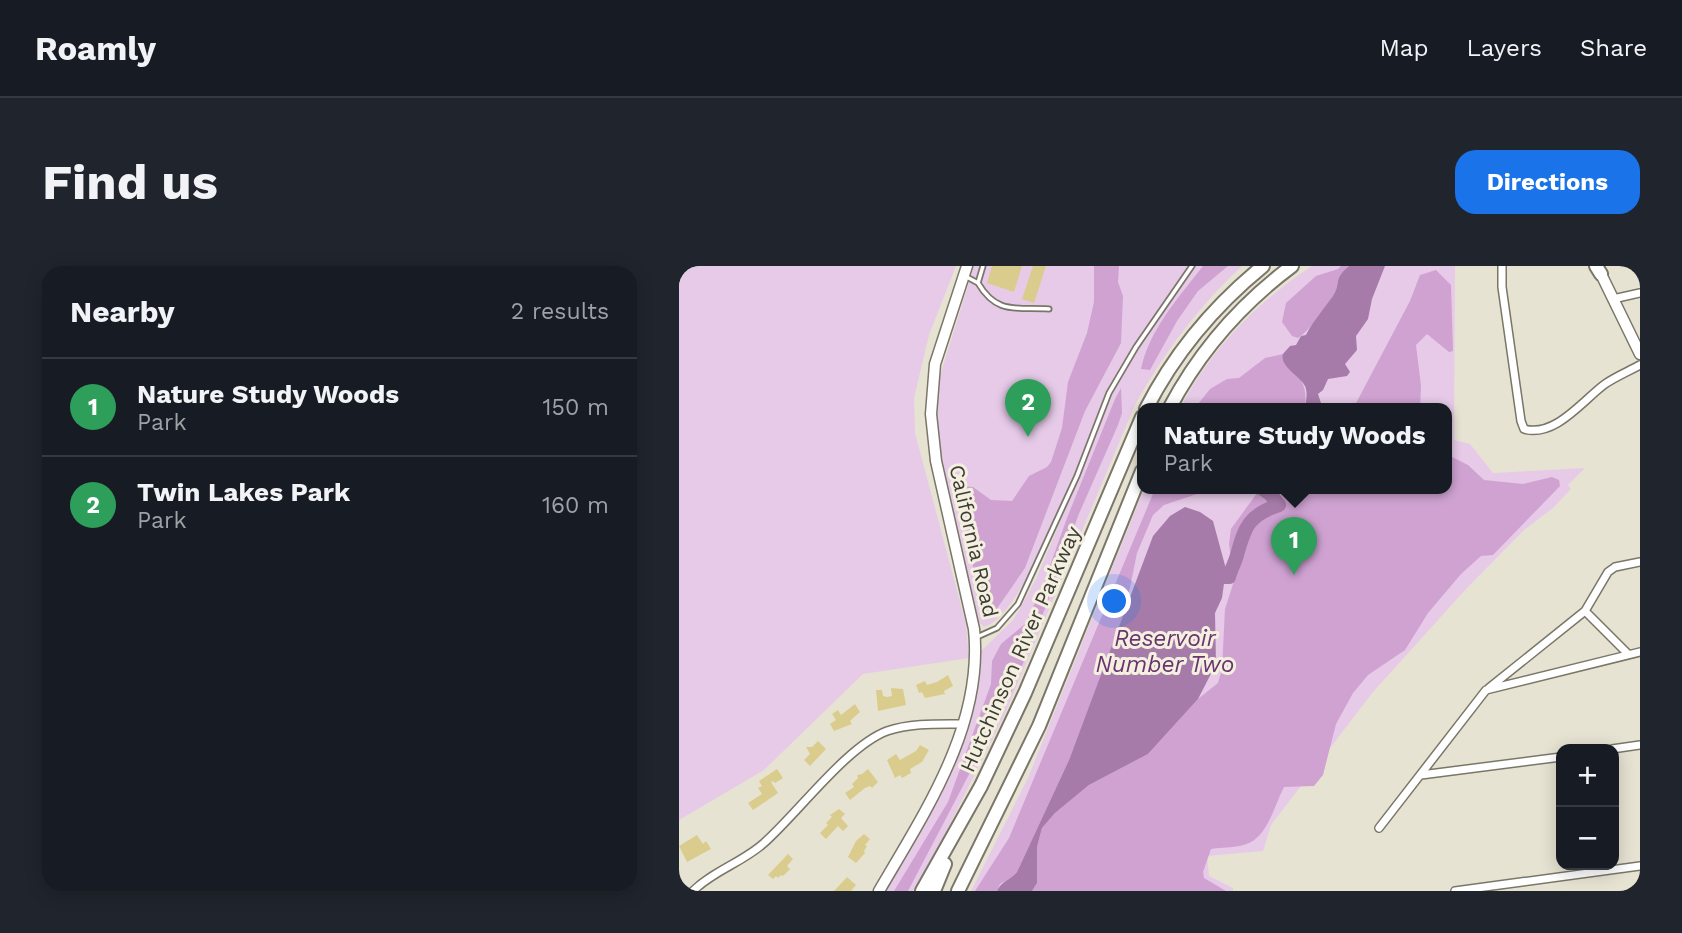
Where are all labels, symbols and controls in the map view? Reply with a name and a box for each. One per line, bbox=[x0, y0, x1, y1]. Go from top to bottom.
text: Roamly bbox=[35, 29, 156, 68]
text: Map bbox=[1380, 34, 1428, 62]
text: Layers bbox=[1466, 34, 1542, 62]
text: Share bbox=[1580, 34, 1647, 62]
button: Directions bbox=[1455, 150, 1640, 214]
text: Find us bbox=[42, 153, 218, 211]
text: Nearby bbox=[70, 294, 175, 329]
text: 2 results bbox=[511, 298, 609, 325]
text: Nature Study Woods bbox=[137, 379, 399, 409]
pin: 2 bbox=[1005, 379, 1051, 437]
text: 1 bbox=[88, 394, 98, 421]
text: 150 m bbox=[543, 394, 609, 421]
popup bbox=[1137, 403, 1452, 494]
text: Park bbox=[137, 409, 186, 436]
text: Nature Study Woods bbox=[1163, 420, 1426, 450]
text: Park bbox=[1163, 450, 1213, 477]
street label: California Road bbox=[944, 462, 1004, 620]
text: Twin Lakes Park bbox=[137, 477, 350, 507]
text: 2 bbox=[86, 492, 100, 519]
text: 160 m bbox=[542, 492, 609, 519]
text: Park bbox=[137, 507, 186, 534]
pin: 1 bbox=[1271, 517, 1317, 575]
street label: Hutchinson River Parkway bbox=[954, 522, 1086, 776]
your location bbox=[1097, 584, 1131, 618]
water label: Reservoir Number Two bbox=[1096, 625, 1234, 678]
map controls bbox=[1556, 744, 1619, 870]
button: + bbox=[1556, 744, 1619, 807]
button: − bbox=[1556, 807, 1619, 870]

